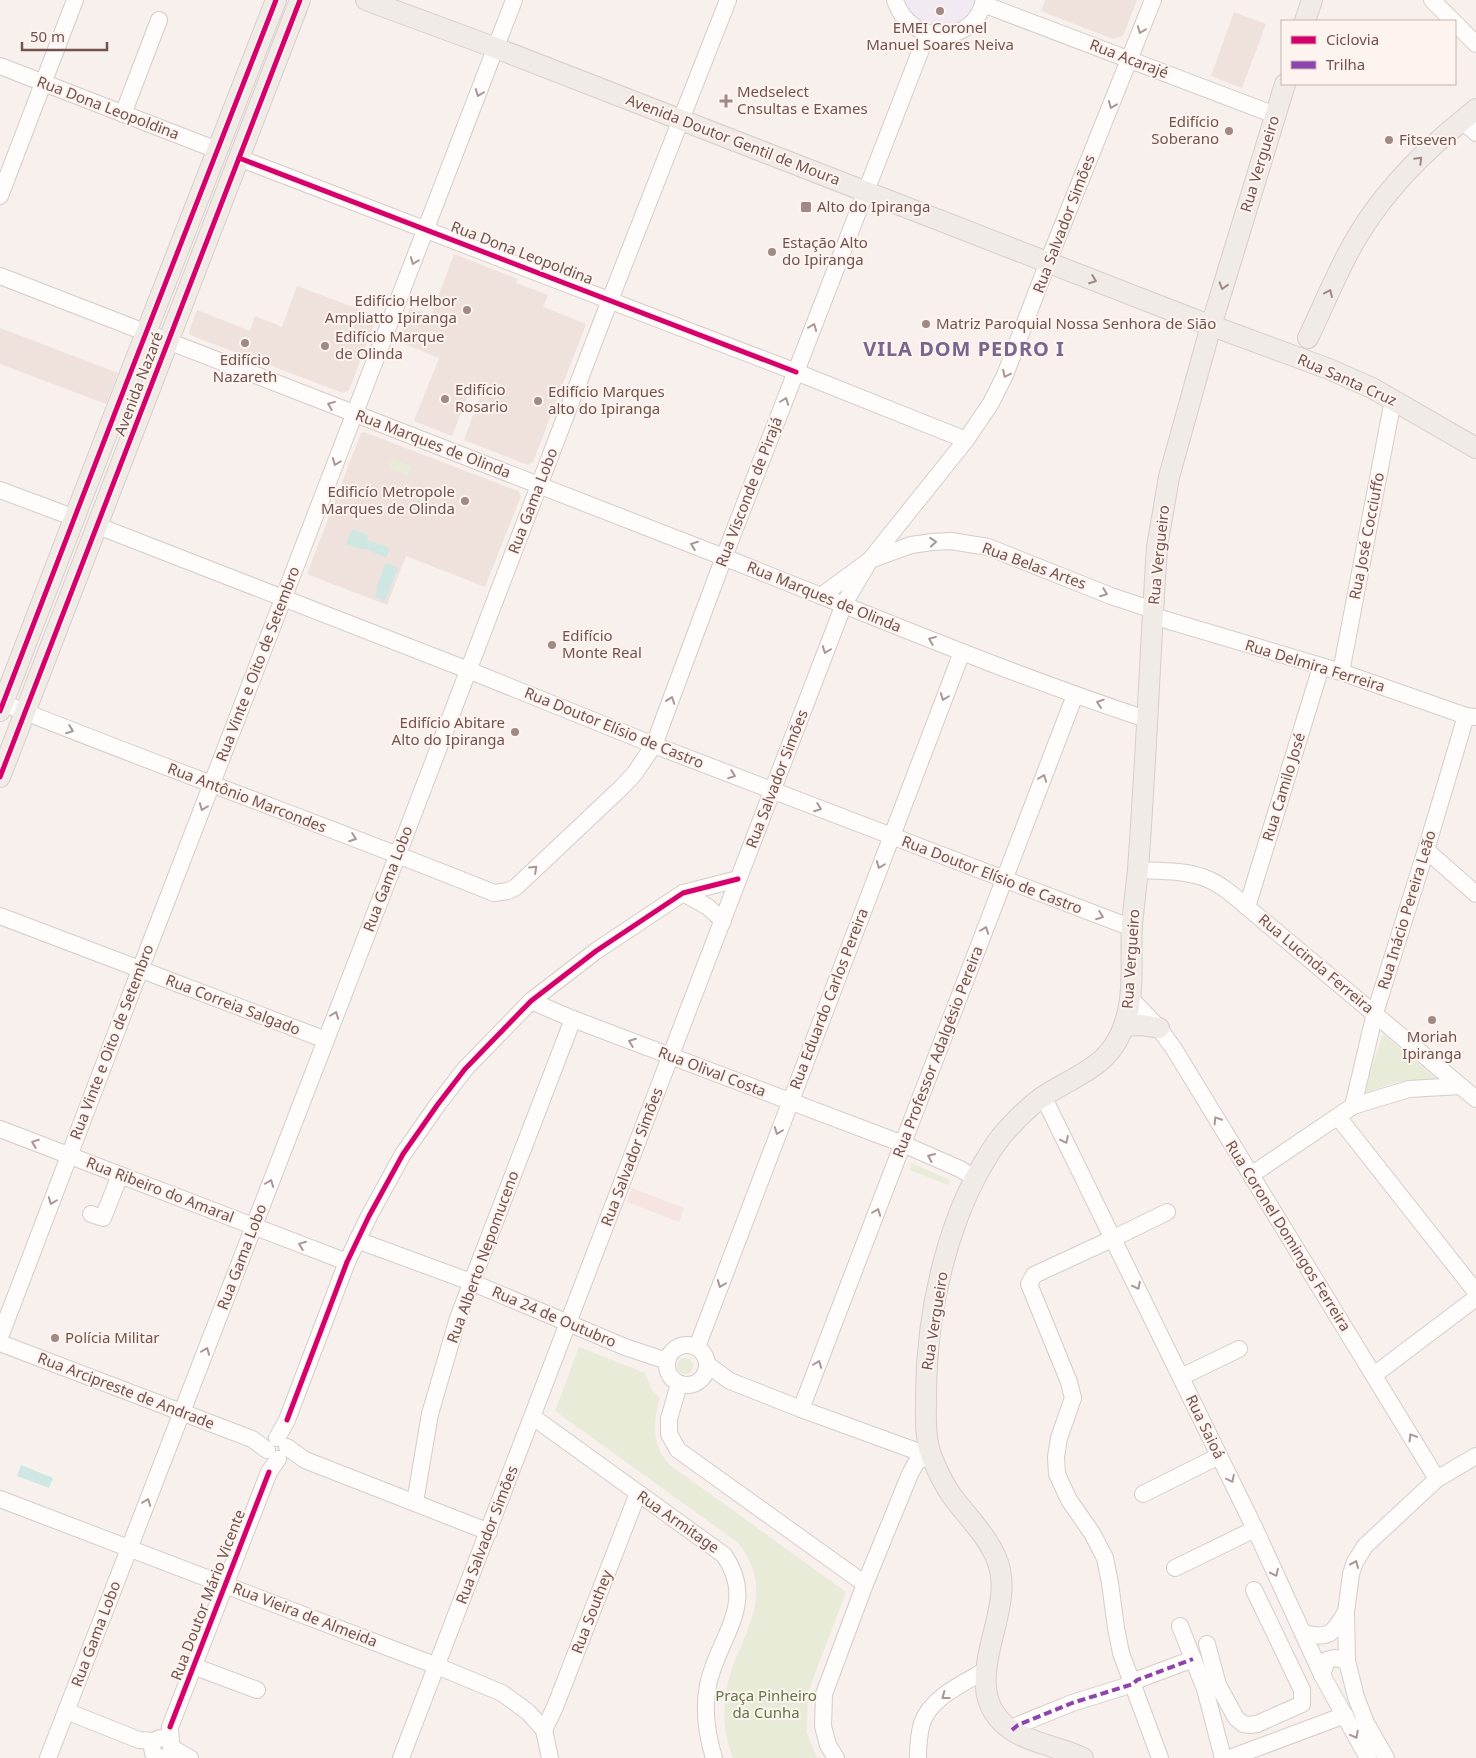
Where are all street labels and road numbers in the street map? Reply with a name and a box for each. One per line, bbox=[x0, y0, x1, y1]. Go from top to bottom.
street label: Rua Acarajé bbox=[1087, 34, 1172, 82]
street label: Rua Dona Leopoldina bbox=[34, 71, 182, 143]
street label: Avenida Doutor Gentil de Moura bbox=[623, 89, 843, 189]
street label: Rua Vergueiro bbox=[1235, 113, 1283, 214]
street label: Rua Salvador Simões bbox=[1027, 152, 1099, 296]
street label: Rua Dona Leopoldina bbox=[448, 216, 596, 288]
street label: Avenida Nazaré bbox=[109, 329, 167, 439]
street label: Rua Santa Cruz bbox=[1295, 348, 1400, 410]
street label: Rua Marques de Olinda bbox=[353, 404, 514, 482]
street label: Rua Visconde de Pirajá bbox=[710, 414, 786, 570]
street label: Rua Gama Lobo bbox=[503, 445, 561, 556]
street label: Rua José Cocciuffo bbox=[1344, 471, 1388, 601]
street label: Rua Vergueiro bbox=[1143, 504, 1173, 606]
street label: Rua Belas Artes bbox=[980, 537, 1089, 593]
street label: Rua Marques de Olinda bbox=[744, 556, 905, 636]
street label: Rua Vinte e Oito de Setembro bbox=[211, 563, 304, 764]
street label: Rua Delmira Ferreira bbox=[1243, 634, 1388, 696]
street label: Rua Doutor Elísio de Castro bbox=[522, 682, 707, 772]
street label: Rua Salvador Simões bbox=[740, 707, 812, 851]
street label: Rua Camilo José bbox=[1257, 730, 1309, 843]
street label: Rua Antônio Marcondes bbox=[165, 757, 330, 837]
street label: Rua Gama Lobo bbox=[358, 823, 416, 934]
street label: Rua Inácio Pereira Leão bbox=[1372, 828, 1440, 992]
street label: Rua Doutor Elísio de Castro bbox=[899, 830, 1086, 918]
street label: Rua Eduardo Carlos Pereira bbox=[784, 905, 872, 1092]
street label: Rua Vergueiro bbox=[1117, 908, 1143, 1009]
street label: Rua Lucinda Ferreira bbox=[1255, 909, 1379, 1017]
street label: Rua Vinte e Oito de Setembro bbox=[65, 941, 158, 1142]
street label: Rua Professor Adalgésio Pereira bbox=[887, 943, 987, 1160]
street label: Rua Correia Salgado bbox=[163, 969, 304, 1039]
street label: Rua Olival Costa bbox=[656, 1041, 769, 1101]
street label: Rua Salvador Simões bbox=[595, 1085, 667, 1229]
street label: Rua Coronel Domingos Ferreira bbox=[1222, 1136, 1356, 1335]
street label: Rua Ribeiro do Amaral bbox=[84, 1152, 237, 1227]
street label: Rua Alberto Nepomuceno bbox=[442, 1168, 523, 1346]
street label: Rua Gama Lobo bbox=[212, 1201, 270, 1312]
street label: Rua Vergueiro bbox=[916, 1270, 952, 1372]
street label: Rua 24 de Outubro bbox=[489, 1281, 620, 1351]
street label: Rua Arcipreste de Andrade bbox=[35, 1347, 218, 1433]
street label: Rua Saioá bbox=[1182, 1391, 1230, 1462]
street label: Rua Salvador Simões bbox=[450, 1463, 522, 1607]
street label: Rua Armitage bbox=[633, 1485, 724, 1557]
street label: Rua Doutor Mário Vicente bbox=[165, 1506, 249, 1683]
street label: Rua Southey bbox=[566, 1567, 616, 1656]
street label: Rua Vieira de Almeida bbox=[230, 1577, 381, 1651]
street label: Rua Gama Lobo bbox=[66, 1578, 124, 1689]

